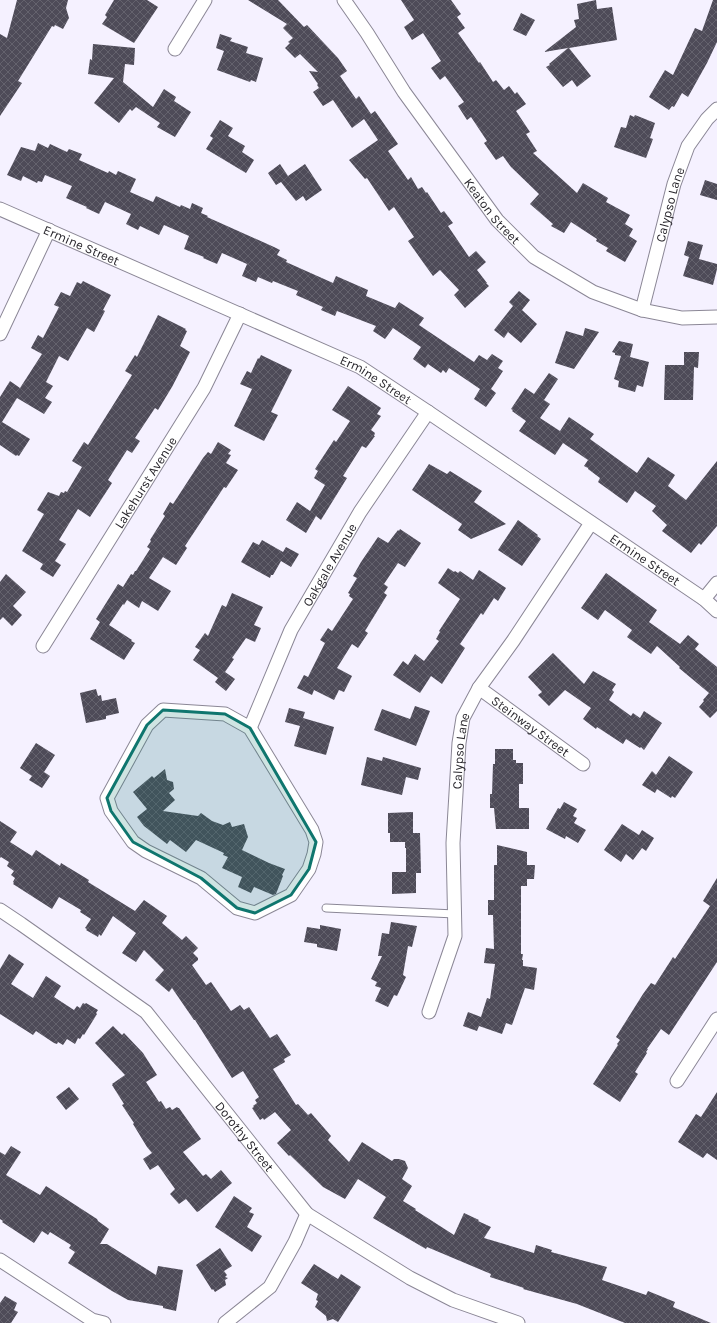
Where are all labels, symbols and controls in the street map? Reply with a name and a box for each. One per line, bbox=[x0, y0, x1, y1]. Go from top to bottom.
street label: Calypso Lane bbox=[652, 165, 687, 244]
street label: Keaton Street bbox=[461, 175, 524, 247]
street label: Ermine Street bbox=[41, 222, 122, 268]
street label: Ermine Street bbox=[338, 352, 415, 407]
street label: Lakehurst Avenue bbox=[111, 433, 180, 531]
street label: Oakgale Avenue bbox=[299, 520, 360, 609]
street label: Ermine Street bbox=[607, 530, 683, 588]
street label: Steinway Street bbox=[489, 692, 573, 759]
street label: Calypso Lane bbox=[449, 709, 473, 790]
street label: Dorothy Street bbox=[213, 1098, 278, 1174]

